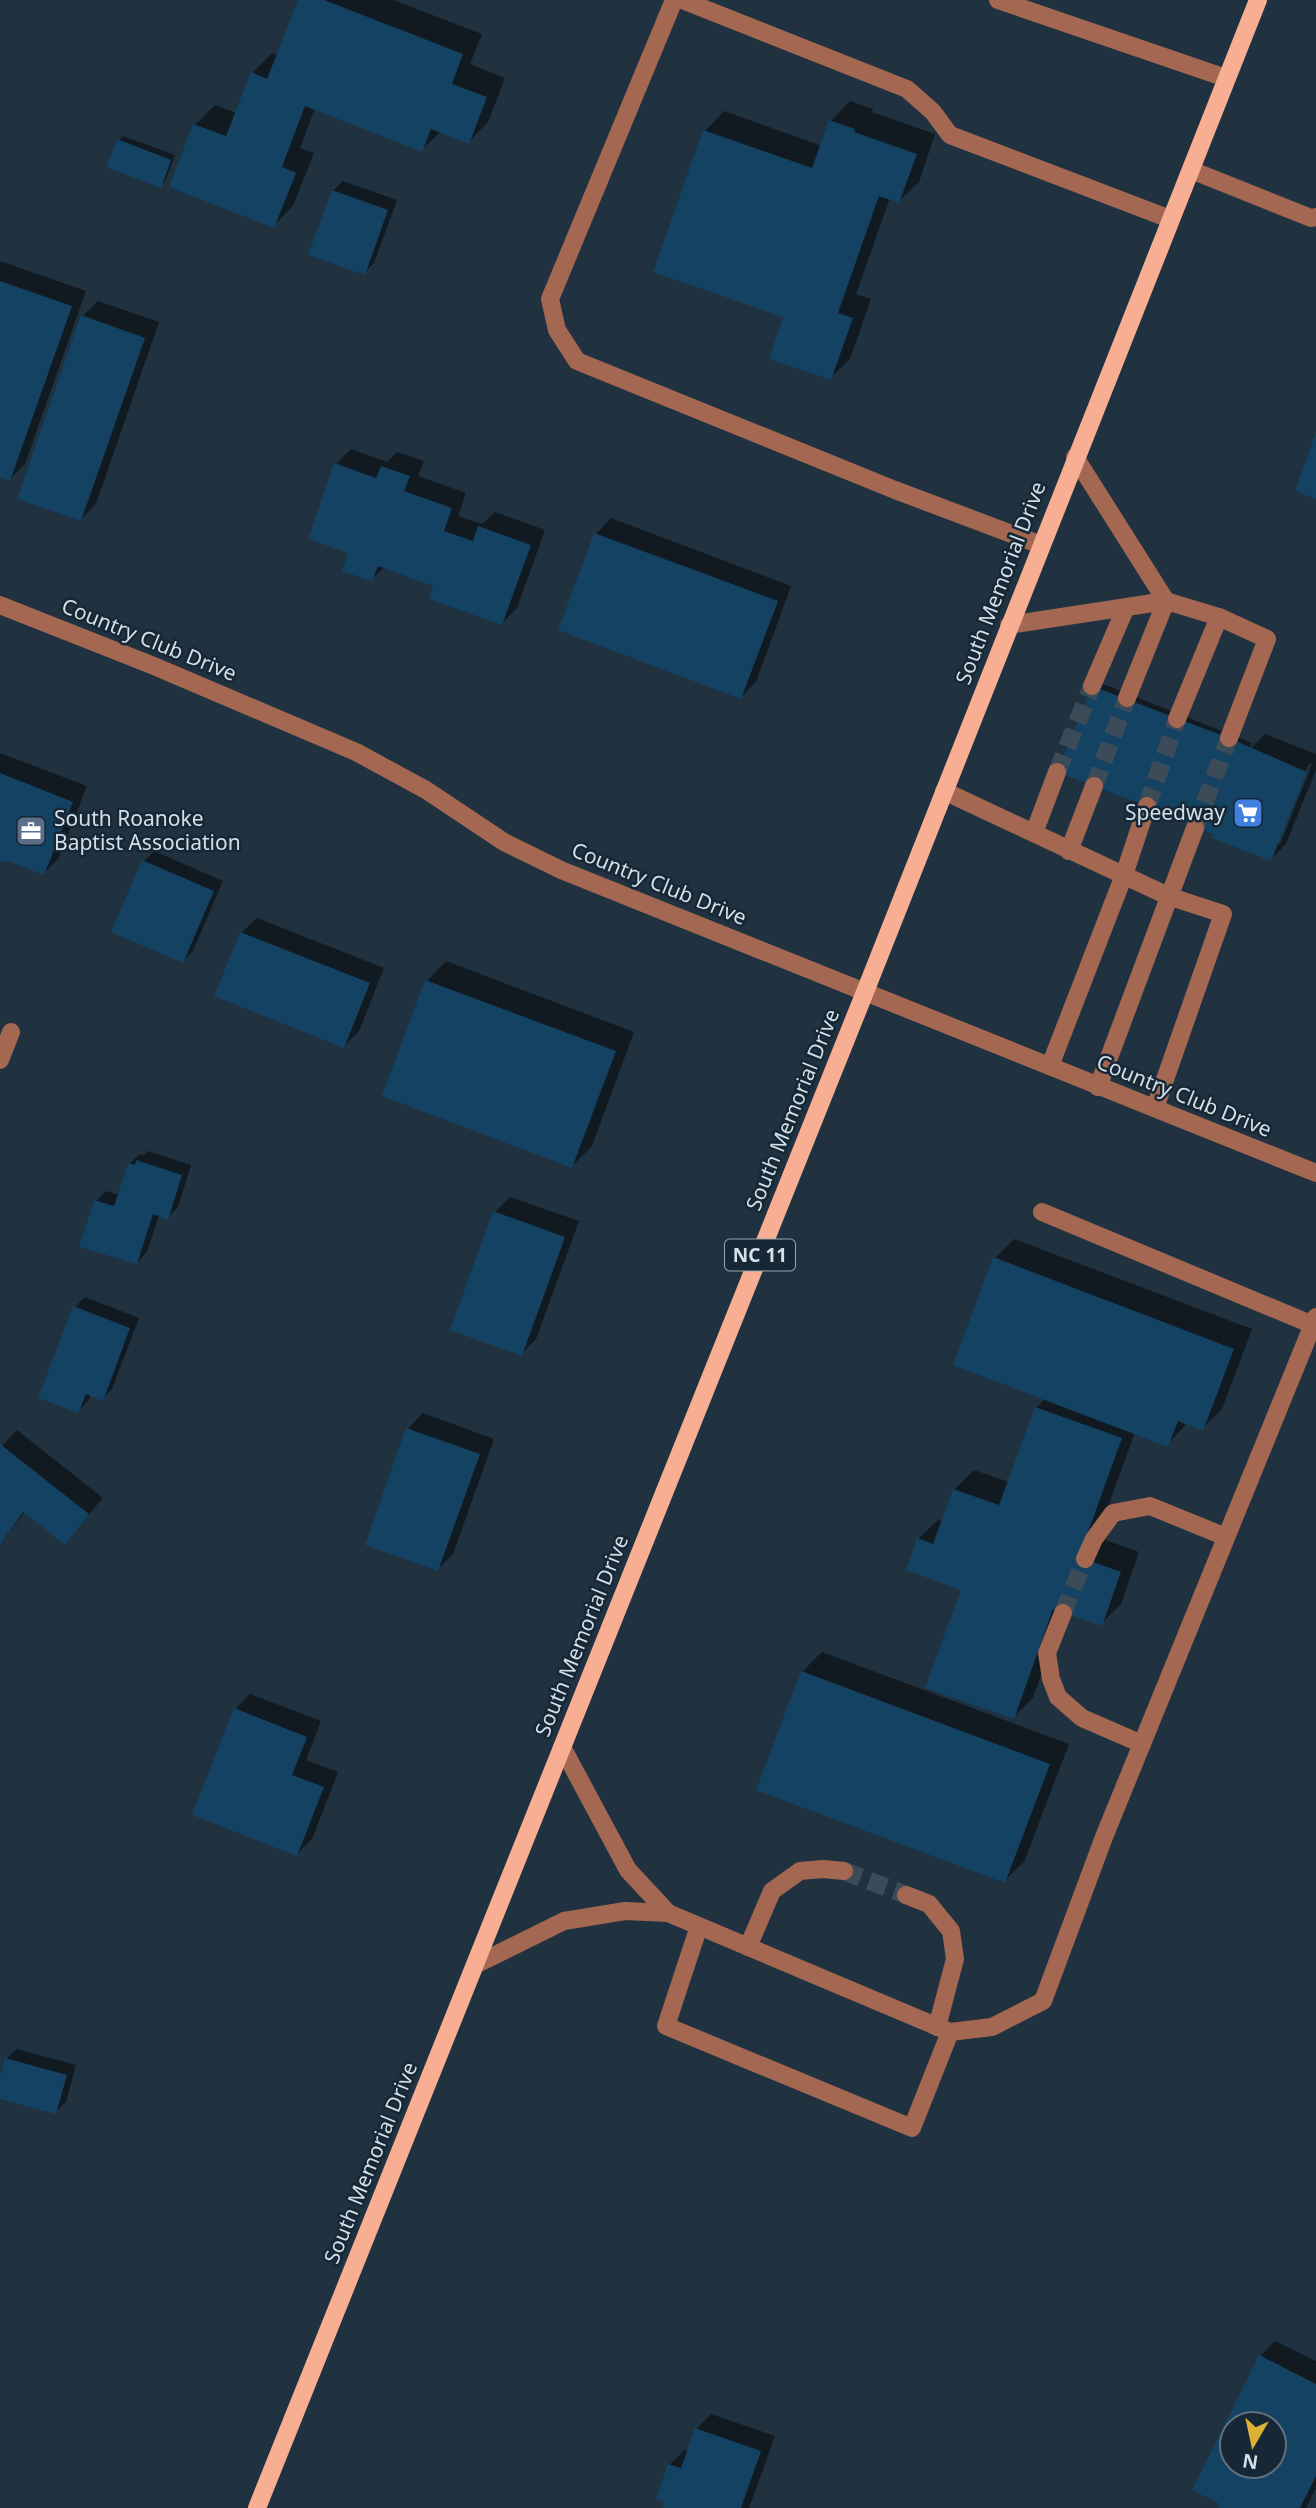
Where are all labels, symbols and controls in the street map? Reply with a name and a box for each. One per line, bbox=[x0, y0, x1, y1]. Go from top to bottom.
street label: South Memorial Drive bbox=[948, 477, 1052, 688]
street label: Country Club Drive bbox=[58, 591, 241, 687]
supermarket icon: Speedway bbox=[1231, 796, 1265, 830]
place label: Speedway bbox=[1125, 798, 1225, 826]
place label: South Roanoke Baptist Association bbox=[54, 804, 241, 856]
office icon: South Roanoke Baptist Association bbox=[14, 814, 48, 848]
street label: Country Club Drive bbox=[568, 835, 751, 931]
street label: South Memorial Drive bbox=[739, 1005, 845, 1215]
street label: Country Club Drive bbox=[1093, 1047, 1276, 1143]
road number: NC 11 bbox=[725, 1240, 795, 1270]
street label: South Memorial Drive bbox=[528, 1531, 634, 1741]
street label: South Memorial Drive bbox=[317, 2058, 423, 2268]
north arrow bbox=[1218, 2410, 1288, 2480]
text: N bbox=[1241, 2448, 1260, 2476]

